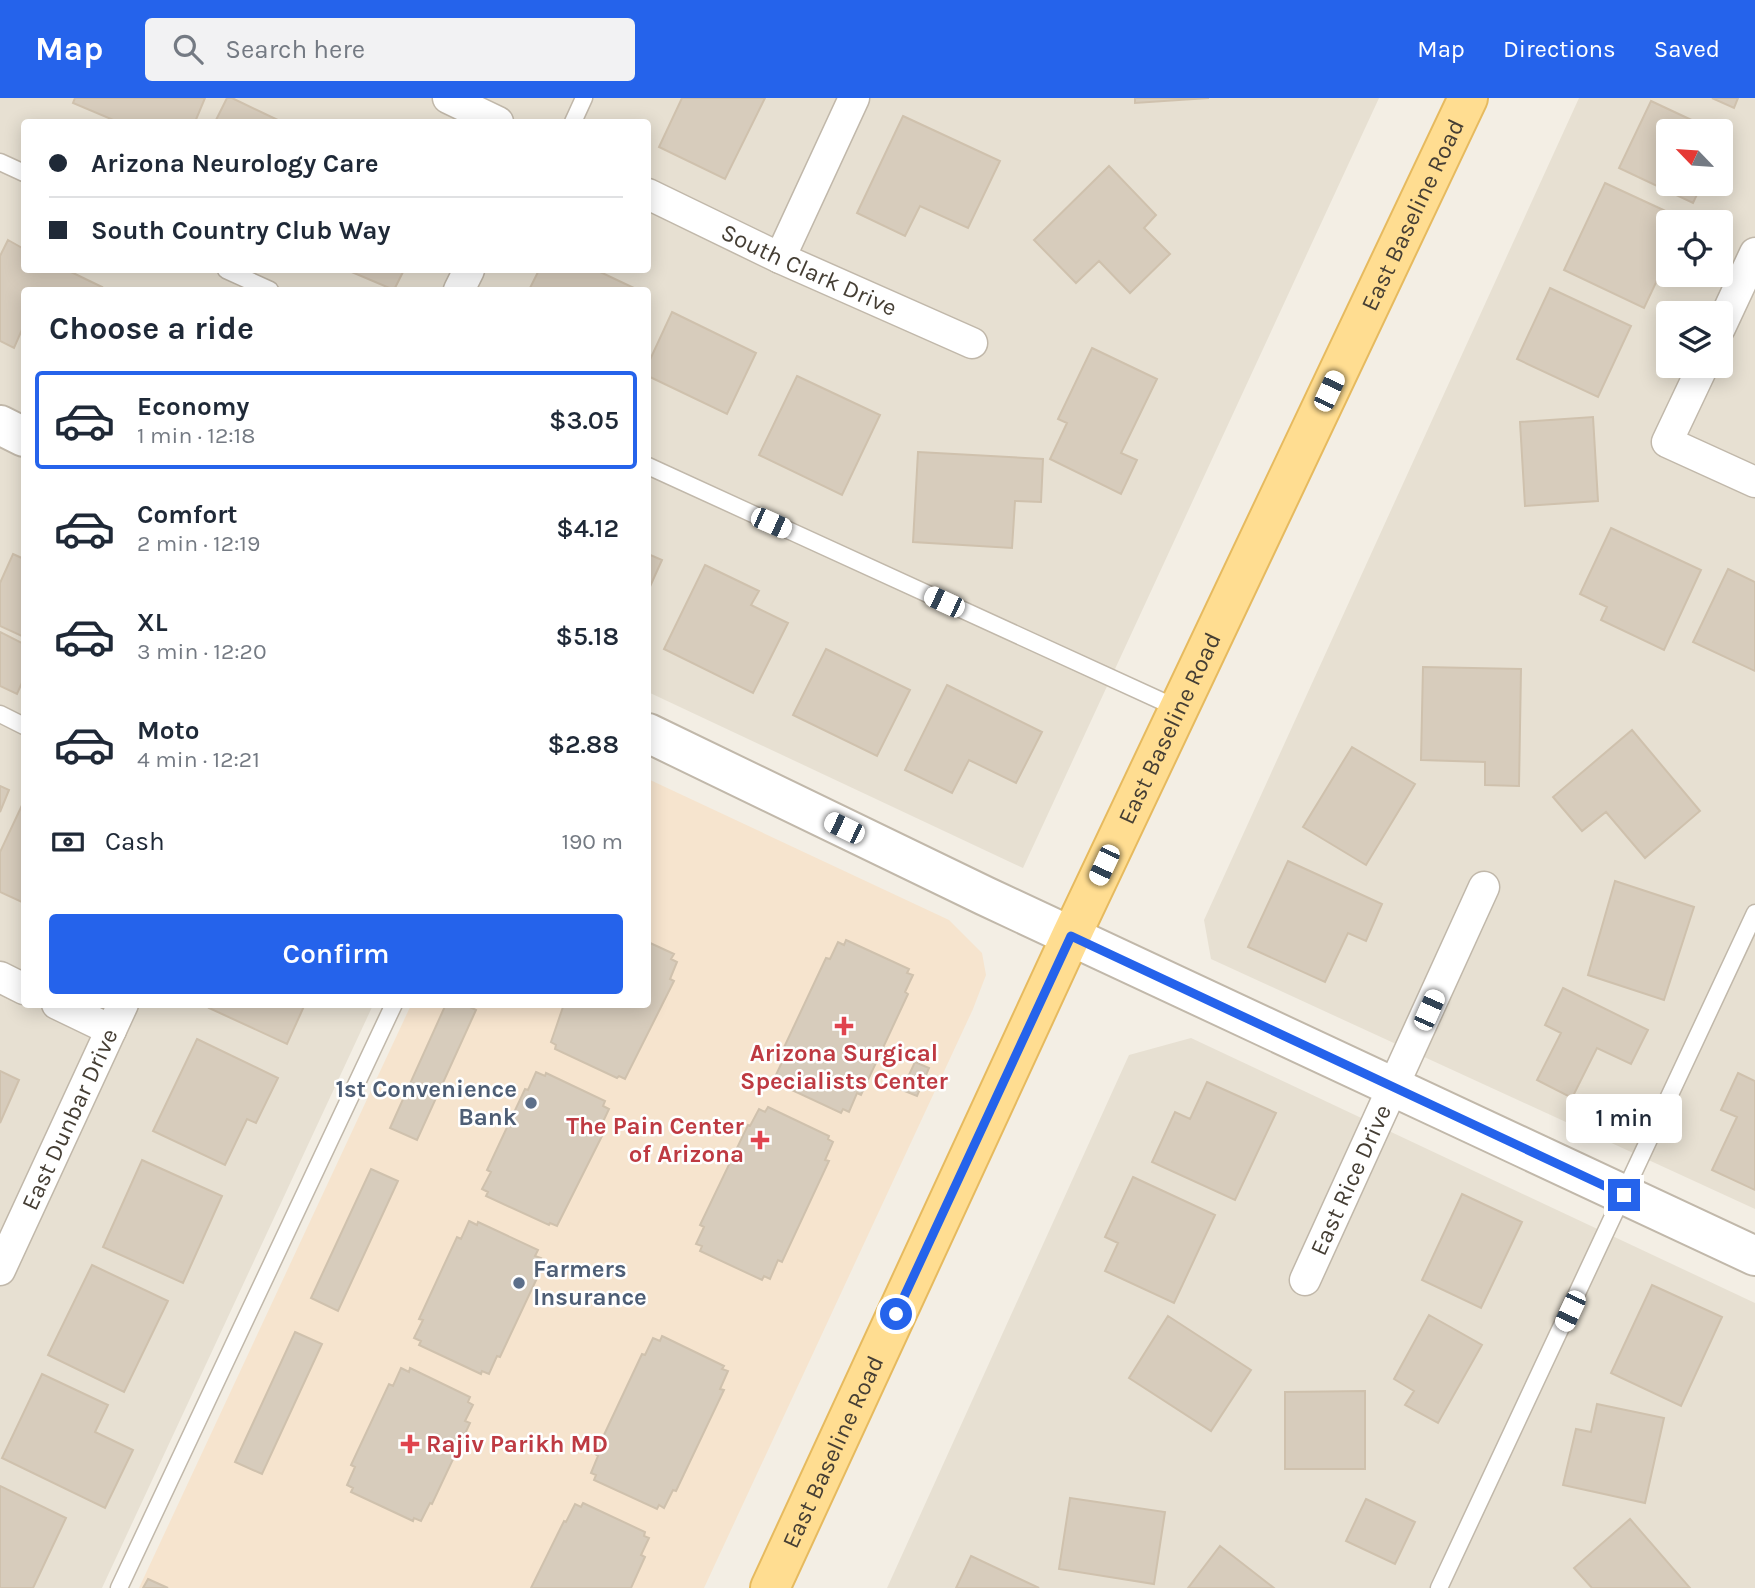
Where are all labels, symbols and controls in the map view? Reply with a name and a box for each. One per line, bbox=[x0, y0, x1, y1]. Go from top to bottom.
search box bbox=[145, 18, 635, 81]
text: Map bbox=[35, 30, 103, 68]
icon: search bbox=[169, 30, 207, 68]
text: Search here bbox=[225, 34, 365, 65]
text: Map bbox=[1417, 35, 1465, 63]
text: Directions bbox=[1503, 35, 1616, 63]
text: Saved bbox=[1654, 35, 1720, 63]
street label: East Baseline Road bbox=[1355, 115, 1470, 315]
north arrow bbox=[1656, 119, 1732, 196]
map controls bbox=[1656, 119, 1733, 378]
text: Arizona Neurology Care bbox=[91, 148, 379, 179]
button: locate bbox=[1656, 210, 1733, 287]
text: South Country Club Way bbox=[91, 215, 391, 246]
street label: South Clark Drive bbox=[717, 218, 901, 322]
button: layers bbox=[1656, 301, 1733, 378]
text: Choose a ride bbox=[49, 310, 254, 347]
car bbox=[1311, 368, 1348, 414]
icon: car bbox=[53, 389, 116, 452]
text: Economy bbox=[137, 391, 249, 422]
text: $3.05 bbox=[549, 405, 619, 436]
text: 1 min · 12:18 bbox=[137, 422, 255, 449]
icon: car bbox=[53, 497, 116, 560]
text: Comfort bbox=[137, 499, 238, 530]
car bbox=[748, 505, 795, 541]
text: $4.12 bbox=[556, 513, 619, 544]
text: 2 min · 12:19 bbox=[137, 530, 260, 557]
car bbox=[921, 584, 968, 620]
icon: car bbox=[53, 605, 116, 668]
text: XL bbox=[137, 607, 168, 638]
text: $5.18 bbox=[556, 621, 619, 652]
street label: East Baseline Road bbox=[1112, 628, 1227, 829]
text: 3 min · 12:20 bbox=[137, 638, 267, 665]
icon: car bbox=[53, 713, 116, 776]
text: Moto bbox=[137, 715, 199, 746]
text: $2.88 bbox=[547, 729, 619, 760]
text: 4 min · 12:21 bbox=[137, 746, 260, 773]
car bbox=[821, 809, 868, 847]
icon: cash bbox=[49, 823, 87, 861]
text: Cash bbox=[105, 826, 165, 857]
text: 190 m bbox=[561, 828, 623, 855]
car bbox=[1086, 842, 1123, 888]
button: Confirm bbox=[49, 914, 623, 994]
car bbox=[1411, 987, 1448, 1033]
marker: Arizona Surgical Specialists Center bbox=[834, 1016, 854, 1036]
street label: East Dunbar Drive bbox=[16, 1024, 124, 1215]
place label: Arizona Surgical Specialists Center bbox=[740, 1039, 948, 1095]
place label: 1st Convenience Bank bbox=[335, 1075, 517, 1131]
callout: 1 min bbox=[1566, 1094, 1682, 1142]
marker: 1st Convenience Bank bbox=[523, 1095, 539, 1111]
street label: East Rice Drive bbox=[1304, 1100, 1397, 1260]
text: 1 min bbox=[1595, 1105, 1653, 1132]
place label: The Pain Center of Arizona bbox=[566, 1112, 745, 1168]
marker: The Pain Center of Arizona bbox=[750, 1130, 770, 1150]
route end bbox=[1608, 1179, 1640, 1211]
place label: Farmers Insurance bbox=[533, 1255, 647, 1311]
marker: Farmers Insurance bbox=[511, 1275, 527, 1291]
car bbox=[1552, 1288, 1589, 1334]
route start bbox=[880, 1298, 912, 1330]
street label: East Baseline Road bbox=[776, 1351, 889, 1552]
place label: Rajiv Parikh MD bbox=[426, 1430, 608, 1458]
marker: Rajiv Parikh MD bbox=[400, 1434, 420, 1454]

